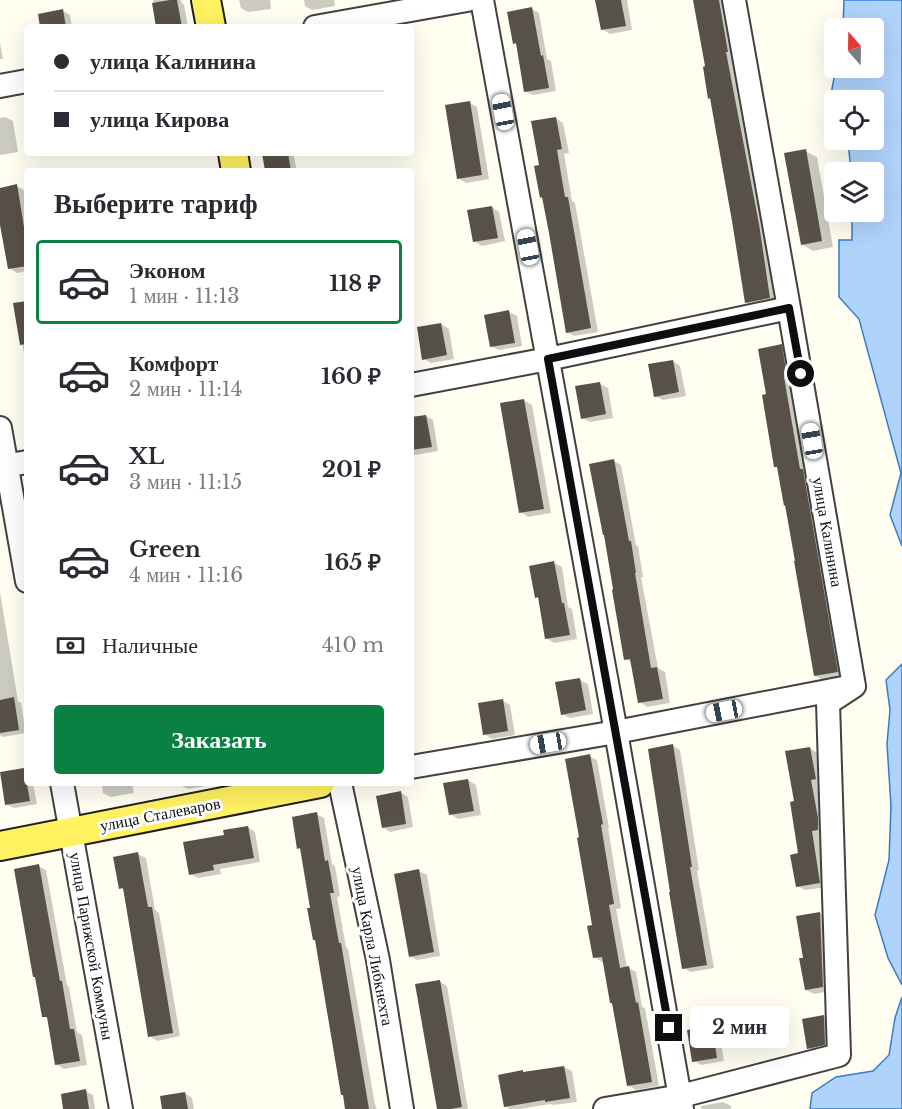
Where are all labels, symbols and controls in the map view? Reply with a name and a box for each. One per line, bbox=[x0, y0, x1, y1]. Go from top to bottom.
north arrow bbox=[824, 18, 884, 78]
map controls bbox=[824, 18, 884, 222]
text: улица Калинина bbox=[90, 48, 256, 75]
button: locate bbox=[824, 90, 884, 150]
car bbox=[491, 93, 515, 131]
text: улица Кирова bbox=[90, 106, 229, 133]
button: layers bbox=[824, 162, 884, 222]
text: Выберите тариф bbox=[54, 187, 258, 220]
car bbox=[516, 228, 540, 266]
icon: car bbox=[57, 255, 111, 309]
text: Эконом bbox=[129, 257, 206, 284]
text: 118 ₽ bbox=[329, 270, 381, 297]
text: 1 мин · 11:13 bbox=[129, 284, 240, 308]
icon: car bbox=[57, 348, 111, 402]
text: Комфорт bbox=[129, 350, 218, 377]
route start bbox=[787, 360, 814, 387]
text: 160 ₽ bbox=[321, 363, 381, 390]
text: 2 мин · 11:14 bbox=[129, 377, 242, 401]
car bbox=[800, 422, 824, 460]
icon: car bbox=[57, 441, 111, 495]
text: XL bbox=[129, 443, 164, 470]
text: 201 ₽ bbox=[322, 456, 381, 483]
text: 3 мин · 11:15 bbox=[129, 470, 242, 494]
street label: улица Калинина bbox=[809, 476, 847, 588]
icon: car bbox=[57, 534, 111, 588]
text: Green bbox=[129, 536, 201, 563]
text: 165 ₽ bbox=[325, 549, 381, 576]
text: 4 мин · 11:16 bbox=[129, 563, 243, 587]
icon: cash bbox=[54, 629, 87, 662]
text: Наличные bbox=[102, 632, 198, 659]
text: 410 m bbox=[322, 633, 384, 657]
car bbox=[705, 699, 743, 723]
button: Заказать bbox=[54, 705, 384, 774]
car bbox=[529, 731, 567, 755]
street label: улица Сталеваров bbox=[98, 792, 222, 835]
street label: улица Парижской Коммуны bbox=[66, 850, 118, 1042]
street label: улица Карла Либкнехта bbox=[348, 865, 398, 1027]
callout: 2 мин bbox=[690, 1007, 789, 1049]
route end bbox=[655, 1014, 682, 1041]
text: 2 мин bbox=[712, 1015, 767, 1039]

